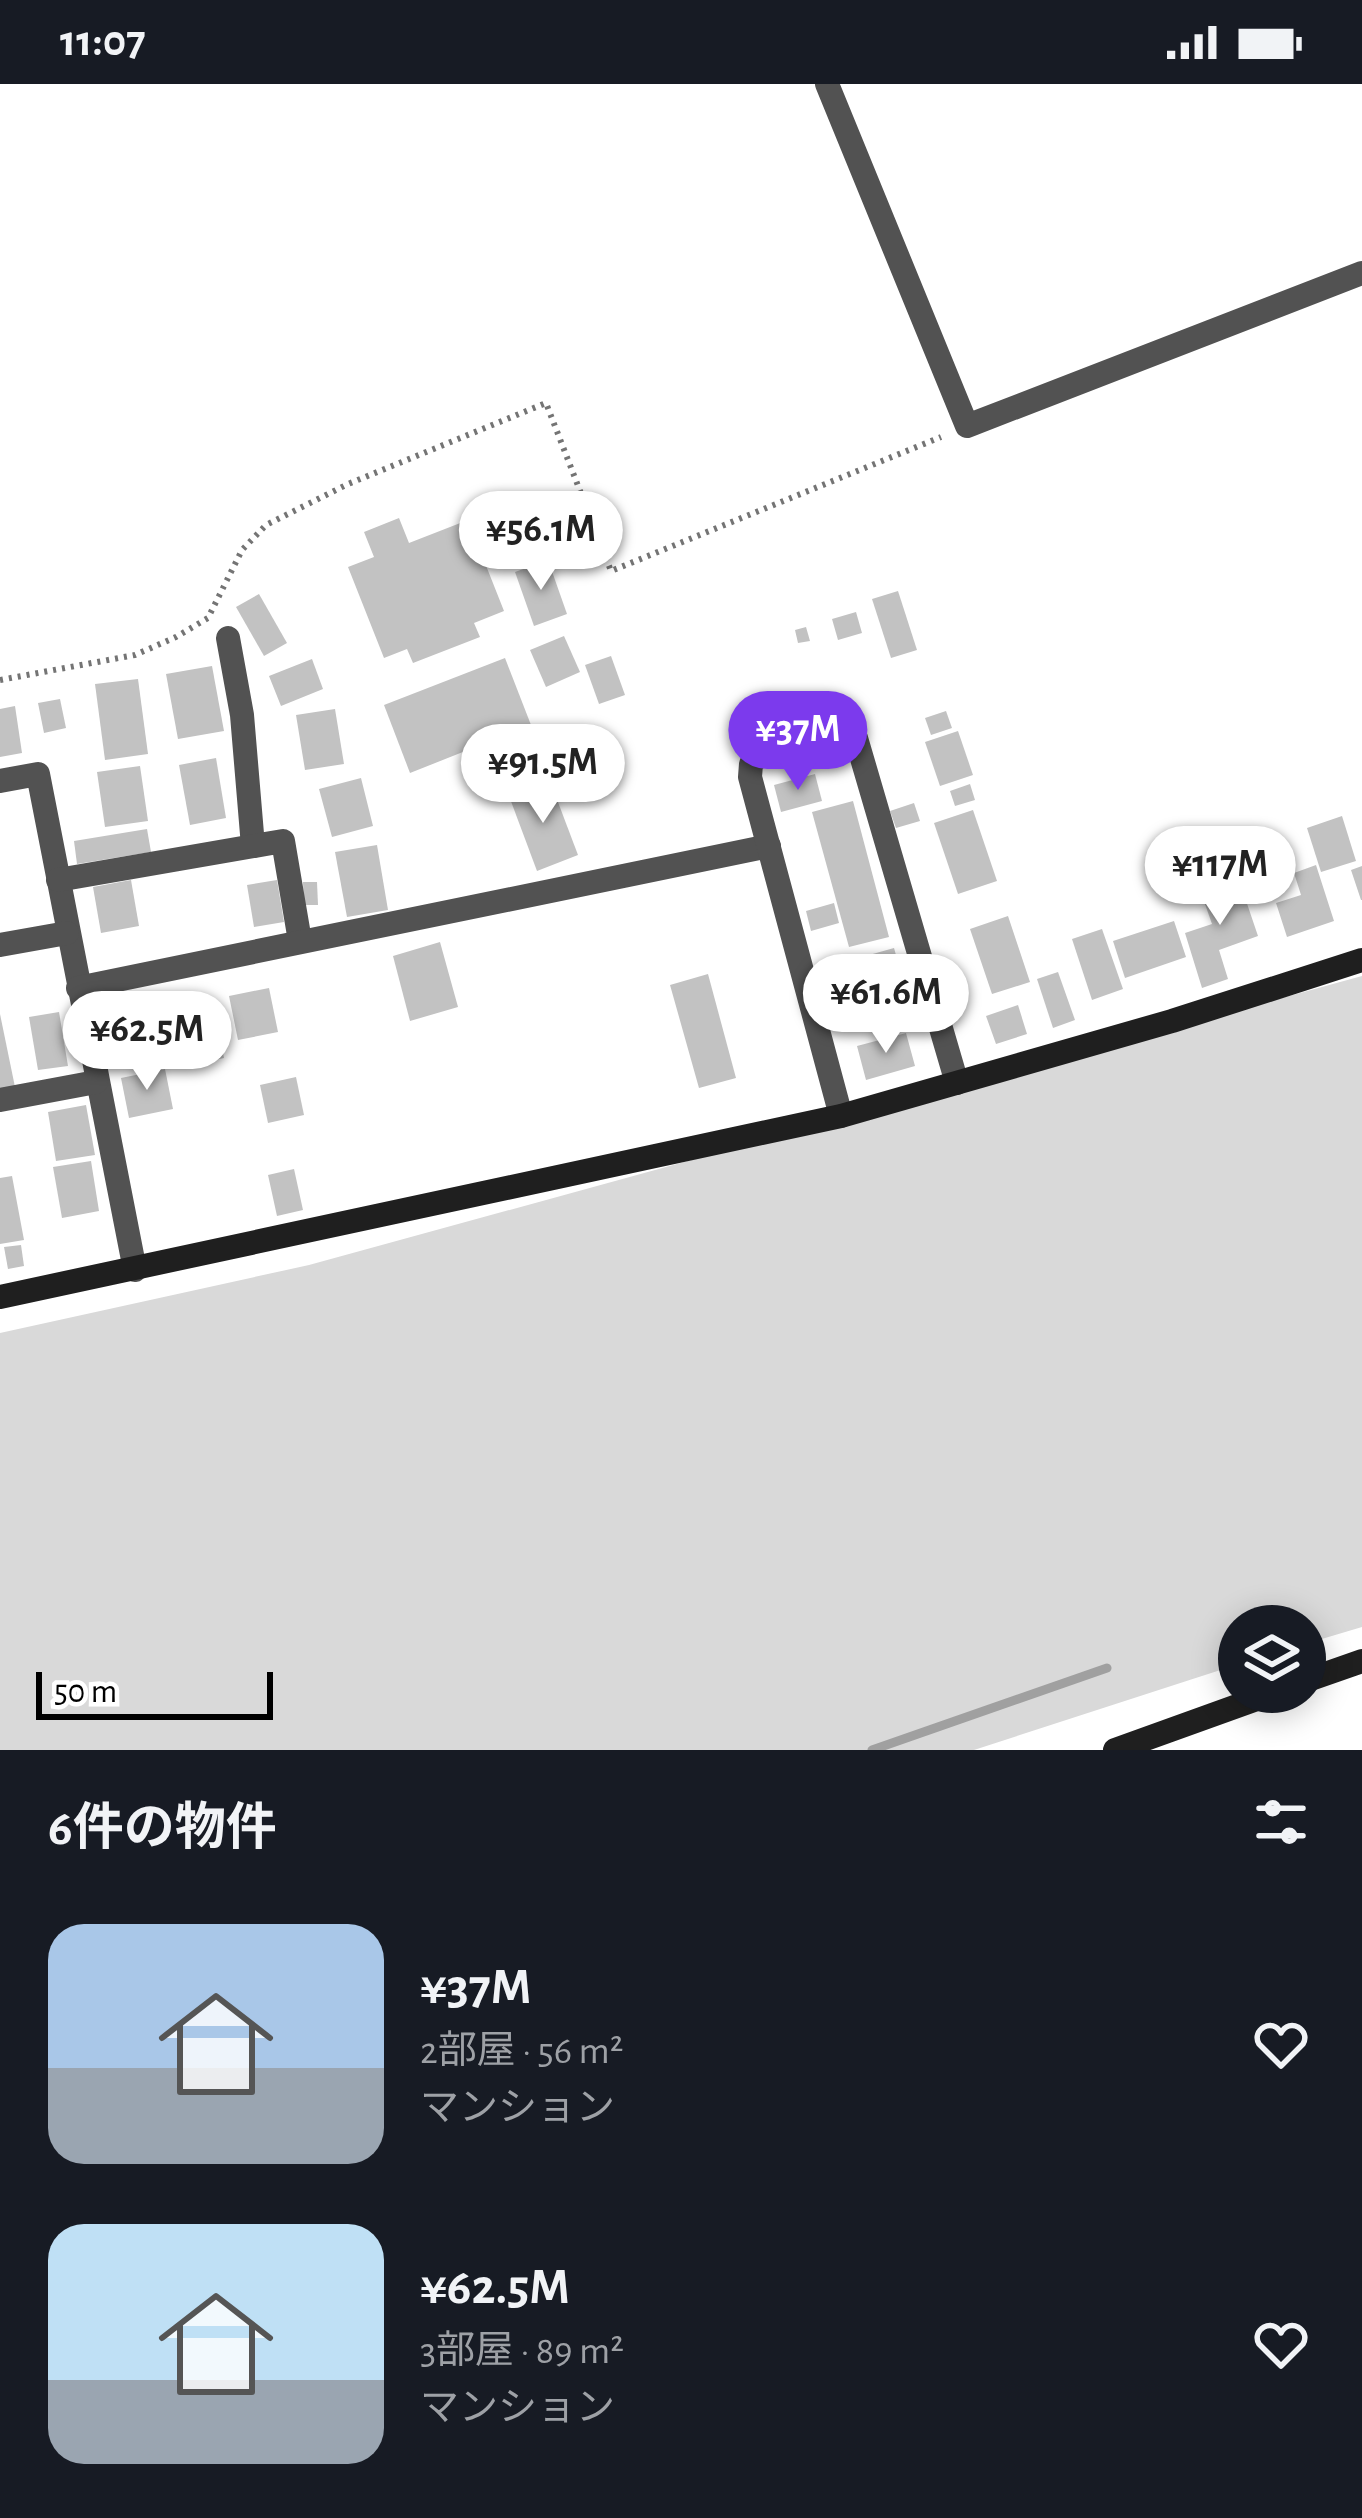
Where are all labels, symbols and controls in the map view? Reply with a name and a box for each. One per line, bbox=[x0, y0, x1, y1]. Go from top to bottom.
text: 11:07 bbox=[60, 19, 146, 64]
pin: ¥56.1M bbox=[443, 491, 639, 593]
text: ¥56.1M bbox=[486, 510, 596, 549]
pin: ¥37M bbox=[727, 691, 869, 793]
text: ¥37M bbox=[755, 710, 841, 749]
pin: ¥91.5M bbox=[445, 724, 641, 826]
text: ¥91.5M bbox=[488, 743, 598, 782]
pin: ¥117M bbox=[1136, 826, 1304, 928]
text: ¥117M bbox=[1172, 845, 1268, 884]
pin: ¥61.6M bbox=[788, 954, 984, 1056]
text: ¥61.6M bbox=[830, 973, 942, 1012]
pin: ¥62.5M bbox=[49, 991, 245, 1093]
text: ¥62.5M bbox=[90, 1010, 204, 1049]
map controls bbox=[1218, 1605, 1326, 1713]
button: layers bbox=[1218, 1605, 1326, 1713]
scale bar bbox=[36, 1666, 273, 1719]
text: 50 m bbox=[54, 1676, 117, 1709]
icon: filters bbox=[1248, 1789, 1314, 1855]
text: 6件の物件 bbox=[48, 1803, 277, 1854]
text: ¥37M bbox=[420, 1962, 532, 2013]
icon: home bbox=[144, 1972, 288, 2116]
icon: heart bbox=[1248, 2011, 1314, 2077]
text: 2部屋 · 56 m² bbox=[420, 2032, 623, 2071]
text: マンション bbox=[420, 2089, 615, 2128]
text: ¥62.5M bbox=[420, 2262, 570, 2313]
icon: home bbox=[144, 2272, 288, 2416]
icon: heart bbox=[1248, 2311, 1314, 2377]
text: 3部屋 · 89 m² bbox=[420, 2332, 624, 2371]
text: マンション bbox=[420, 2389, 615, 2428]

